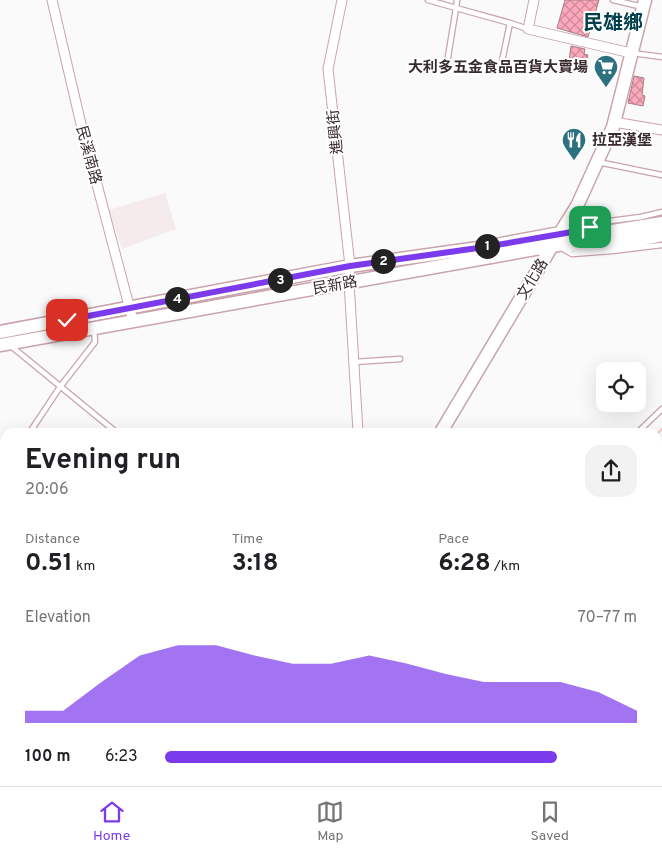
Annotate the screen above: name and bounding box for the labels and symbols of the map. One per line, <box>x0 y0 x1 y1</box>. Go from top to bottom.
district label: 民雄鄉 <box>583 11 643 37</box>
supermarket icon: 大利多五金食品百貨大賣場 <box>593 54 619 88</box>
place label: 大利多五金食品百貨大賣場 <box>408 58 588 78</box>
street label: 進興街 <box>325 108 348 155</box>
street label: 民溪南路 <box>71 124 104 187</box>
restaurant icon: 拉亞漢堡 <box>561 127 587 161</box>
place label: 拉亞漢堡 <box>592 131 652 151</box>
pin <box>569 206 611 248</box>
pin: 1 <box>474 234 500 258</box>
pin: 2 <box>370 248 396 274</box>
street label: 文化路 <box>513 255 553 304</box>
pin: 3 <box>268 268 292 292</box>
street label: 民新路 <box>311 273 359 300</box>
pin: 4 <box>164 286 190 312</box>
pin <box>46 299 88 341</box>

